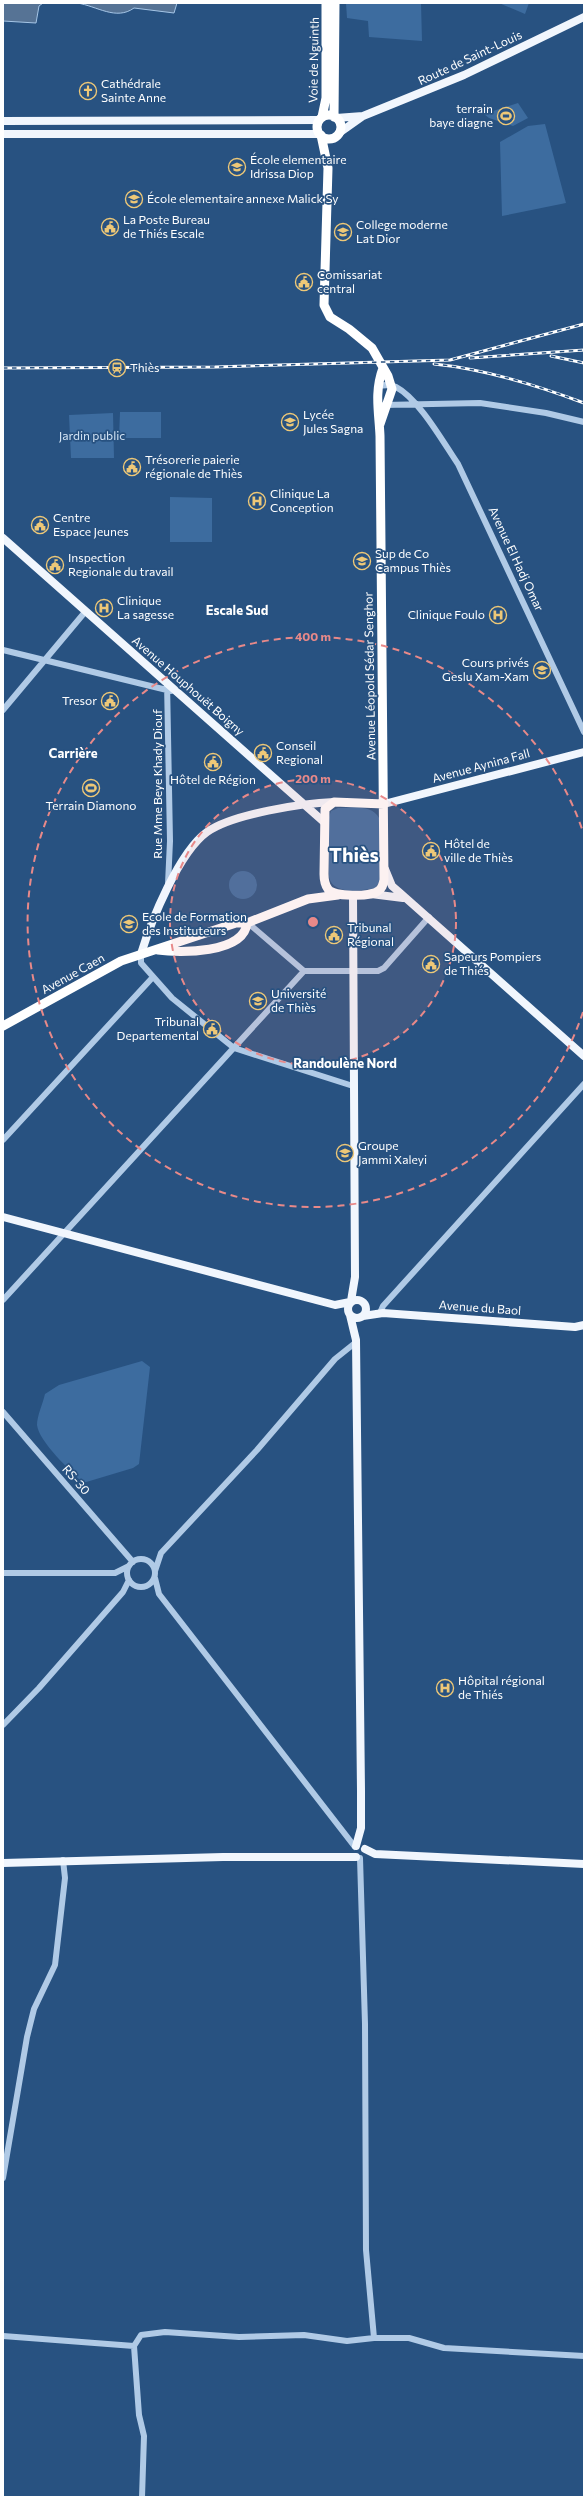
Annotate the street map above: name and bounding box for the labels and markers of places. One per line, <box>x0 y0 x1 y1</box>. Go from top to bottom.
place label: Cathédrale Sainte Anne <box>101 76 166 104</box>
church icon: Cathédrale Sainte Anne <box>78 81 98 101</box>
place label: terrain baye diagne <box>429 101 493 129</box>
sports icon: terrain baye diagne <box>496 106 516 126</box>
place label: École elementaire Idrissa Diop <box>250 152 346 180</box>
school or university icon: École elementaire Idrissa Diop <box>227 157 247 177</box>
school or university icon: École elementaire annexe Malick Sy <box>124 189 144 209</box>
place label: École elementaire annexe Malick Sy <box>147 191 338 205</box>
place label: La Poste Bureau de Thiés Escale <box>123 212 210 240</box>
public building icon: La Poste Bureau de Thiés Escale <box>100 217 120 237</box>
place label: College moderne Lat Dior <box>356 217 448 245</box>
school or university icon: College moderne Lat Dior <box>333 222 353 242</box>
place label: Comissariat central <box>317 267 382 295</box>
public building icon: Comissariat central <box>294 272 314 292</box>
station icon: Thiès <box>107 358 127 378</box>
place label: Thiès <box>130 360 159 374</box>
place label: Lycée Jules Sagna <box>303 407 363 436</box>
school or university icon: Lycée Jules Sagna <box>280 412 300 432</box>
place label: Trésorerie paierie régionale de Thiès <box>145 452 243 480</box>
public building icon: Trésorerie paierie régionale de Thiès <box>122 457 142 477</box>
place label: Clinique La Conception <box>270 486 334 514</box>
hospital icon: Clinique La Conception <box>247 491 267 511</box>
place label: Centre Espace Jeunes <box>53 510 129 539</box>
public building icon: Centre Espace Jeunes <box>30 515 50 535</box>
place label: Sup de Co Campus Thiès <box>375 546 451 574</box>
place label: Inspection Regionale du travail <box>68 550 174 578</box>
school or university icon: Sup de Co Campus Thiès <box>352 551 372 571</box>
public building icon: Inspection Regionale du travail <box>45 555 65 575</box>
place label: Clinique La sagesse <box>117 593 174 621</box>
hospital icon: Clinique La sagesse <box>94 598 114 618</box>
hospital icon: Clinique Foulo <box>488 605 508 625</box>
place label: Clinique Foulo <box>408 607 485 621</box>
place label: Cours privés Geslu Xam-Xam <box>442 655 529 683</box>
school or university icon: Cours privés Geslu Xam-Xam <box>532 660 552 680</box>
public building icon: Tresor <box>100 691 120 711</box>
place label: Tresor <box>62 693 97 707</box>
place label: Conseil Regional <box>276 738 323 766</box>
public building icon: Conseil Regional <box>253 743 273 763</box>
public building icon: Hôtel de Région <box>203 752 223 772</box>
place label: Hôtel de Région <box>170 772 256 786</box>
sports icon: Terrain Diamono <box>81 778 101 798</box>
place label: Terrain Diamono <box>46 798 136 812</box>
place label: Hôtel de ville de Thiès <box>444 836 513 864</box>
public building icon: Hôtel de ville de Thiès <box>421 841 441 861</box>
place label: Ecole de Formation des Instituteurs <box>142 909 247 937</box>
school or university icon: Ecole de Formation des Instituteurs <box>119 914 139 934</box>
centre of rings <box>306 915 320 929</box>
place label: Tribunal Régional <box>347 920 394 948</box>
public building icon: Tribunal Régional <box>324 925 344 945</box>
place label: Sapeurs Pompiers de Thiés <box>444 949 541 977</box>
public building icon: Sapeurs Pompiers de Thiés <box>421 954 441 974</box>
place label: Université de Thiès <box>271 986 326 1014</box>
school or university icon: Université de Thiès <box>248 991 268 1011</box>
place label: Tribunal Departemental <box>117 1014 199 1042</box>
public building icon: Tribunal Departemental <box>202 1019 222 1039</box>
place label: Groupe Jammi Xaleyi <box>358 1138 427 1167</box>
school or university icon: Groupe Jammi Xaleyi <box>335 1143 355 1163</box>
place label: Hôpital régional de Thiés <box>458 1673 545 1701</box>
hospital icon: Hôpital régional de Thiés <box>435 1678 455 1698</box>

